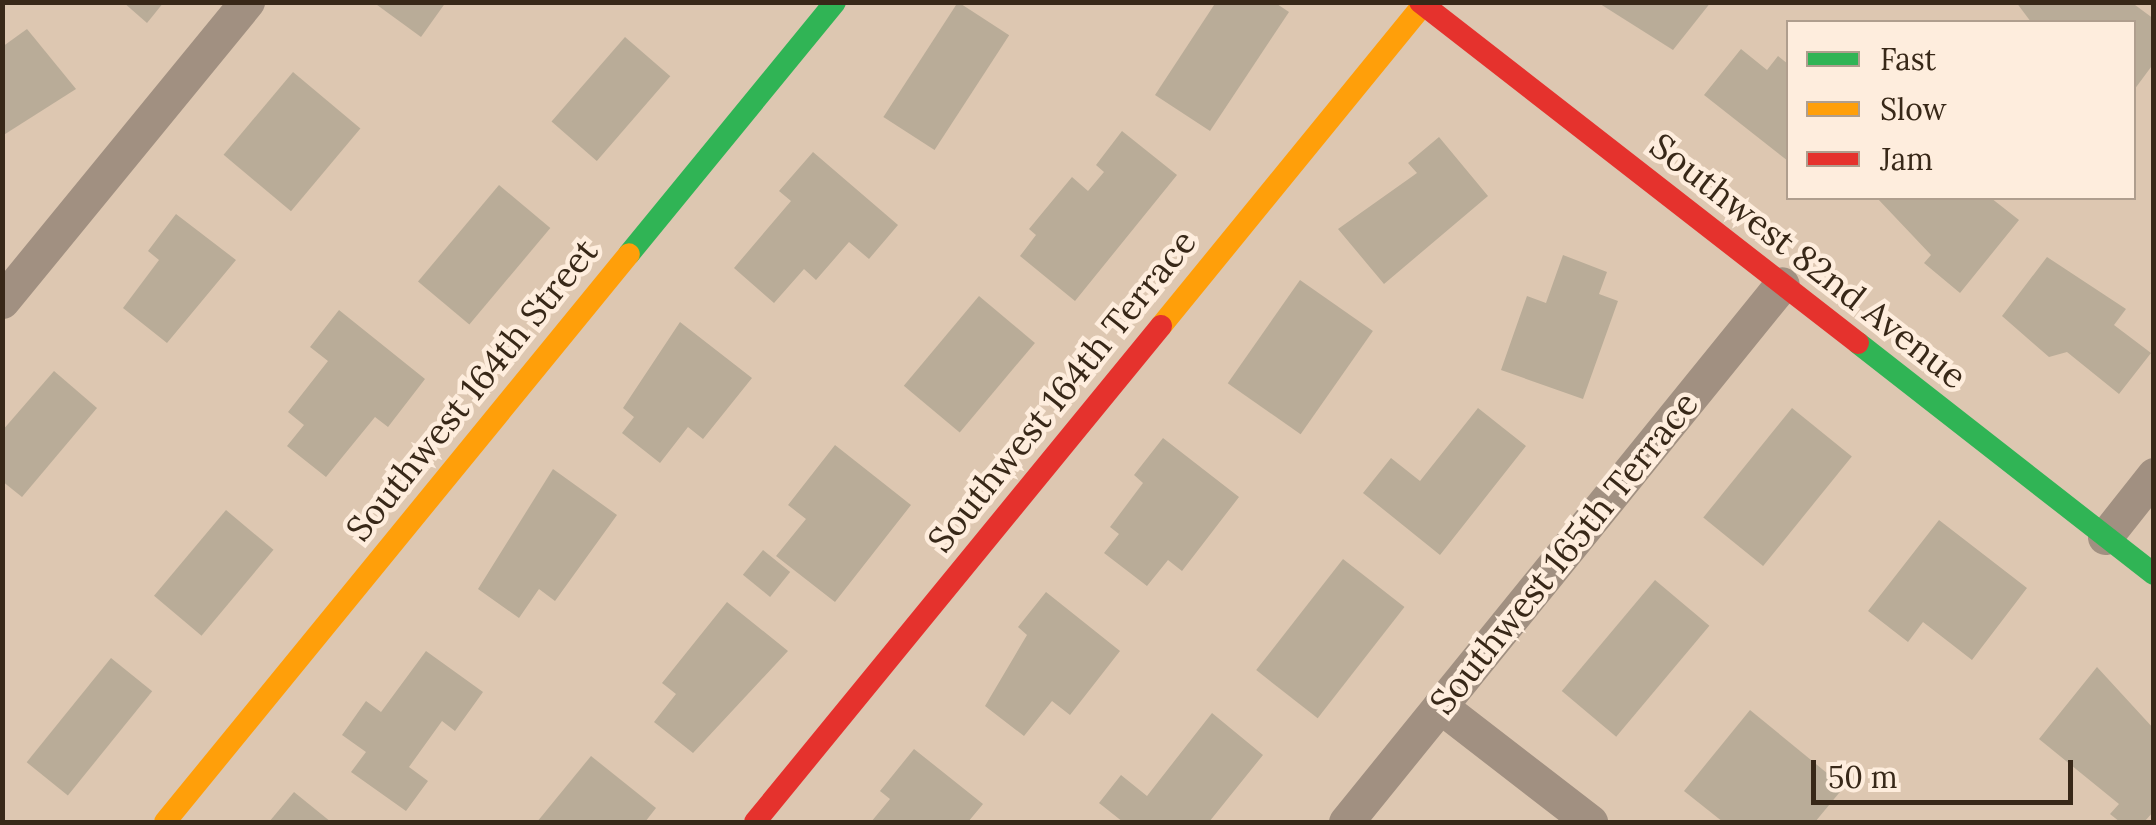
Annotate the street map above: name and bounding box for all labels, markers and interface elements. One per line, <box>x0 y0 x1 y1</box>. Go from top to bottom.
legend <box>1786 20 2136 200</box>
text: Fast <box>1880 40 1936 78</box>
text: Slow <box>1880 90 1946 128</box>
street label: Southwest 82nd Avenue <box>1642 124 1974 398</box>
text: Jam <box>1880 140 1933 178</box>
street label: Southwest 164th Terrace <box>919 222 1205 560</box>
street label: Southwest 164th Street <box>337 231 607 549</box>
street label: Southwest 165th Terrace <box>1421 384 1707 722</box>
scale bar <box>1816 740 2078 802</box>
text: 50 m <box>1828 758 1898 796</box>

